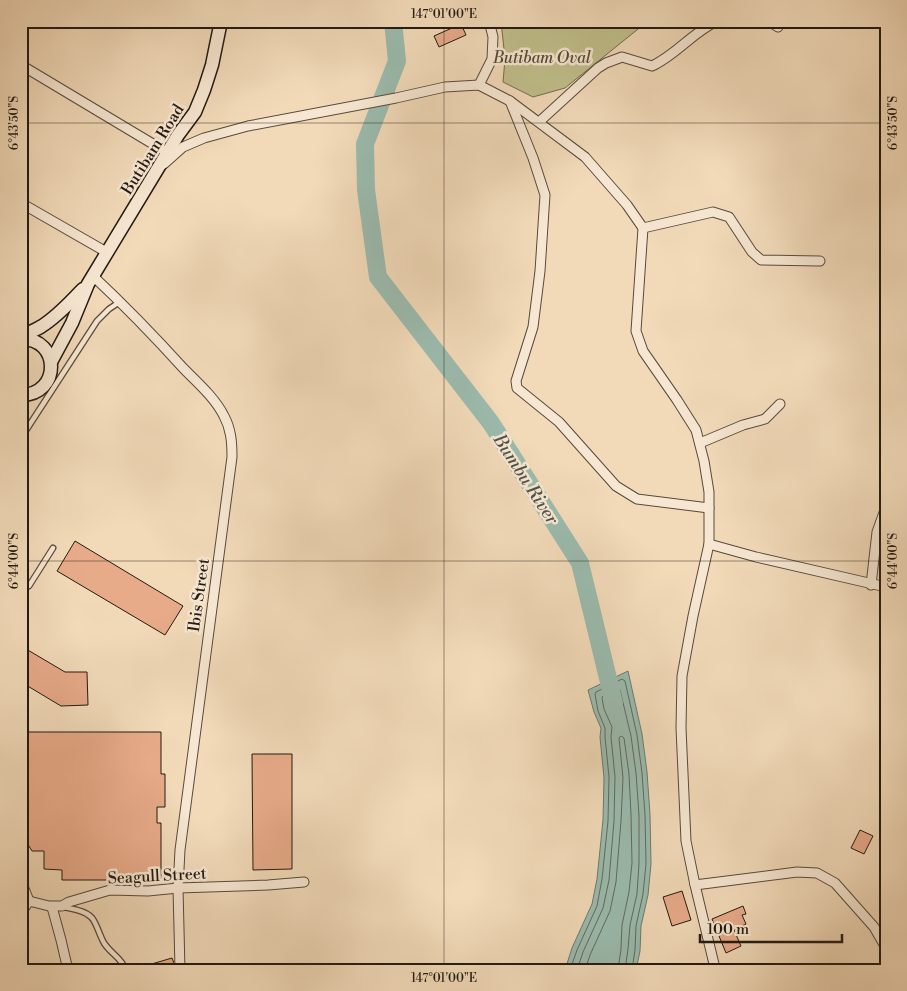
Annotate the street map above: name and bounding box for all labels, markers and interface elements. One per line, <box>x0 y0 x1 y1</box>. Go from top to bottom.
text: 147°01'00"E <box>411 7 477 22</box>
park label: Butibam Oval <box>492 48 592 68</box>
text: 6°43'50"S <box>7 96 22 150</box>
text: 6°43'50"S <box>886 96 901 150</box>
street label: Butibam Road <box>117 101 189 199</box>
water label: Bumbu River <box>487 429 564 529</box>
text: 6°44'00"S <box>7 533 22 589</box>
text: 6°44'00"S <box>886 533 901 589</box>
street label: Ibis Street <box>184 557 214 633</box>
street label: Seagull Street <box>107 863 207 889</box>
scale bar <box>700 911 842 943</box>
text: 100 m <box>707 920 749 939</box>
text: 147°01'00"E <box>411 971 477 986</box>

